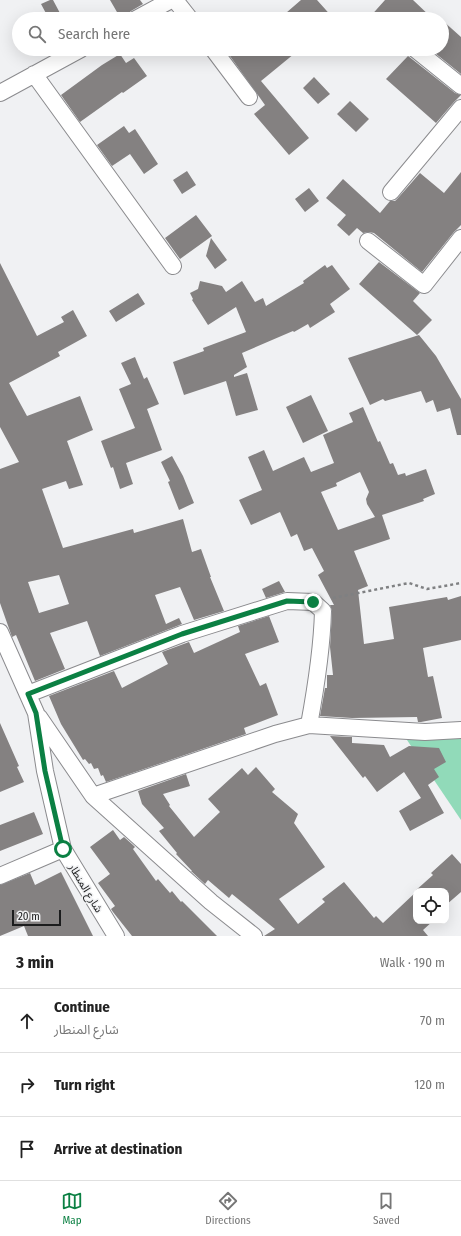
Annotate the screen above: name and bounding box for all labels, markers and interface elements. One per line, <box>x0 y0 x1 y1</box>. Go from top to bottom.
search box <box>12 12 449 56</box>
icon: search <box>26 23 48 45</box>
text: Search here <box>58 25 130 43</box>
route end <box>304 593 322 611</box>
route start <box>54 840 72 858</box>
street label: شارع المنطار <box>65 861 105 916</box>
map controls <box>413 888 449 924</box>
button: locate <box>413 888 449 924</box>
scale bar <box>12 908 61 927</box>
text: 20 m <box>18 910 40 923</box>
text: 3 min <box>16 952 54 973</box>
text: Walk · 190 m <box>380 955 445 970</box>
text: Continue <box>54 998 110 1016</box>
icon: ahead <box>16 1010 38 1032</box>
text: 70 m <box>420 1013 445 1028</box>
text: شارع المنطار <box>54 1022 119 1037</box>
icon: right <box>16 1074 38 1096</box>
text: Turn right <box>54 1076 115 1094</box>
text: 120 m <box>414 1077 445 1092</box>
icon: arrive <box>16 1138 38 1160</box>
text: Arrive at destination <box>54 1140 182 1158</box>
tab: Map <box>61 1190 83 1227</box>
tab: Directions <box>205 1190 251 1227</box>
tab: Saved <box>373 1190 400 1227</box>

